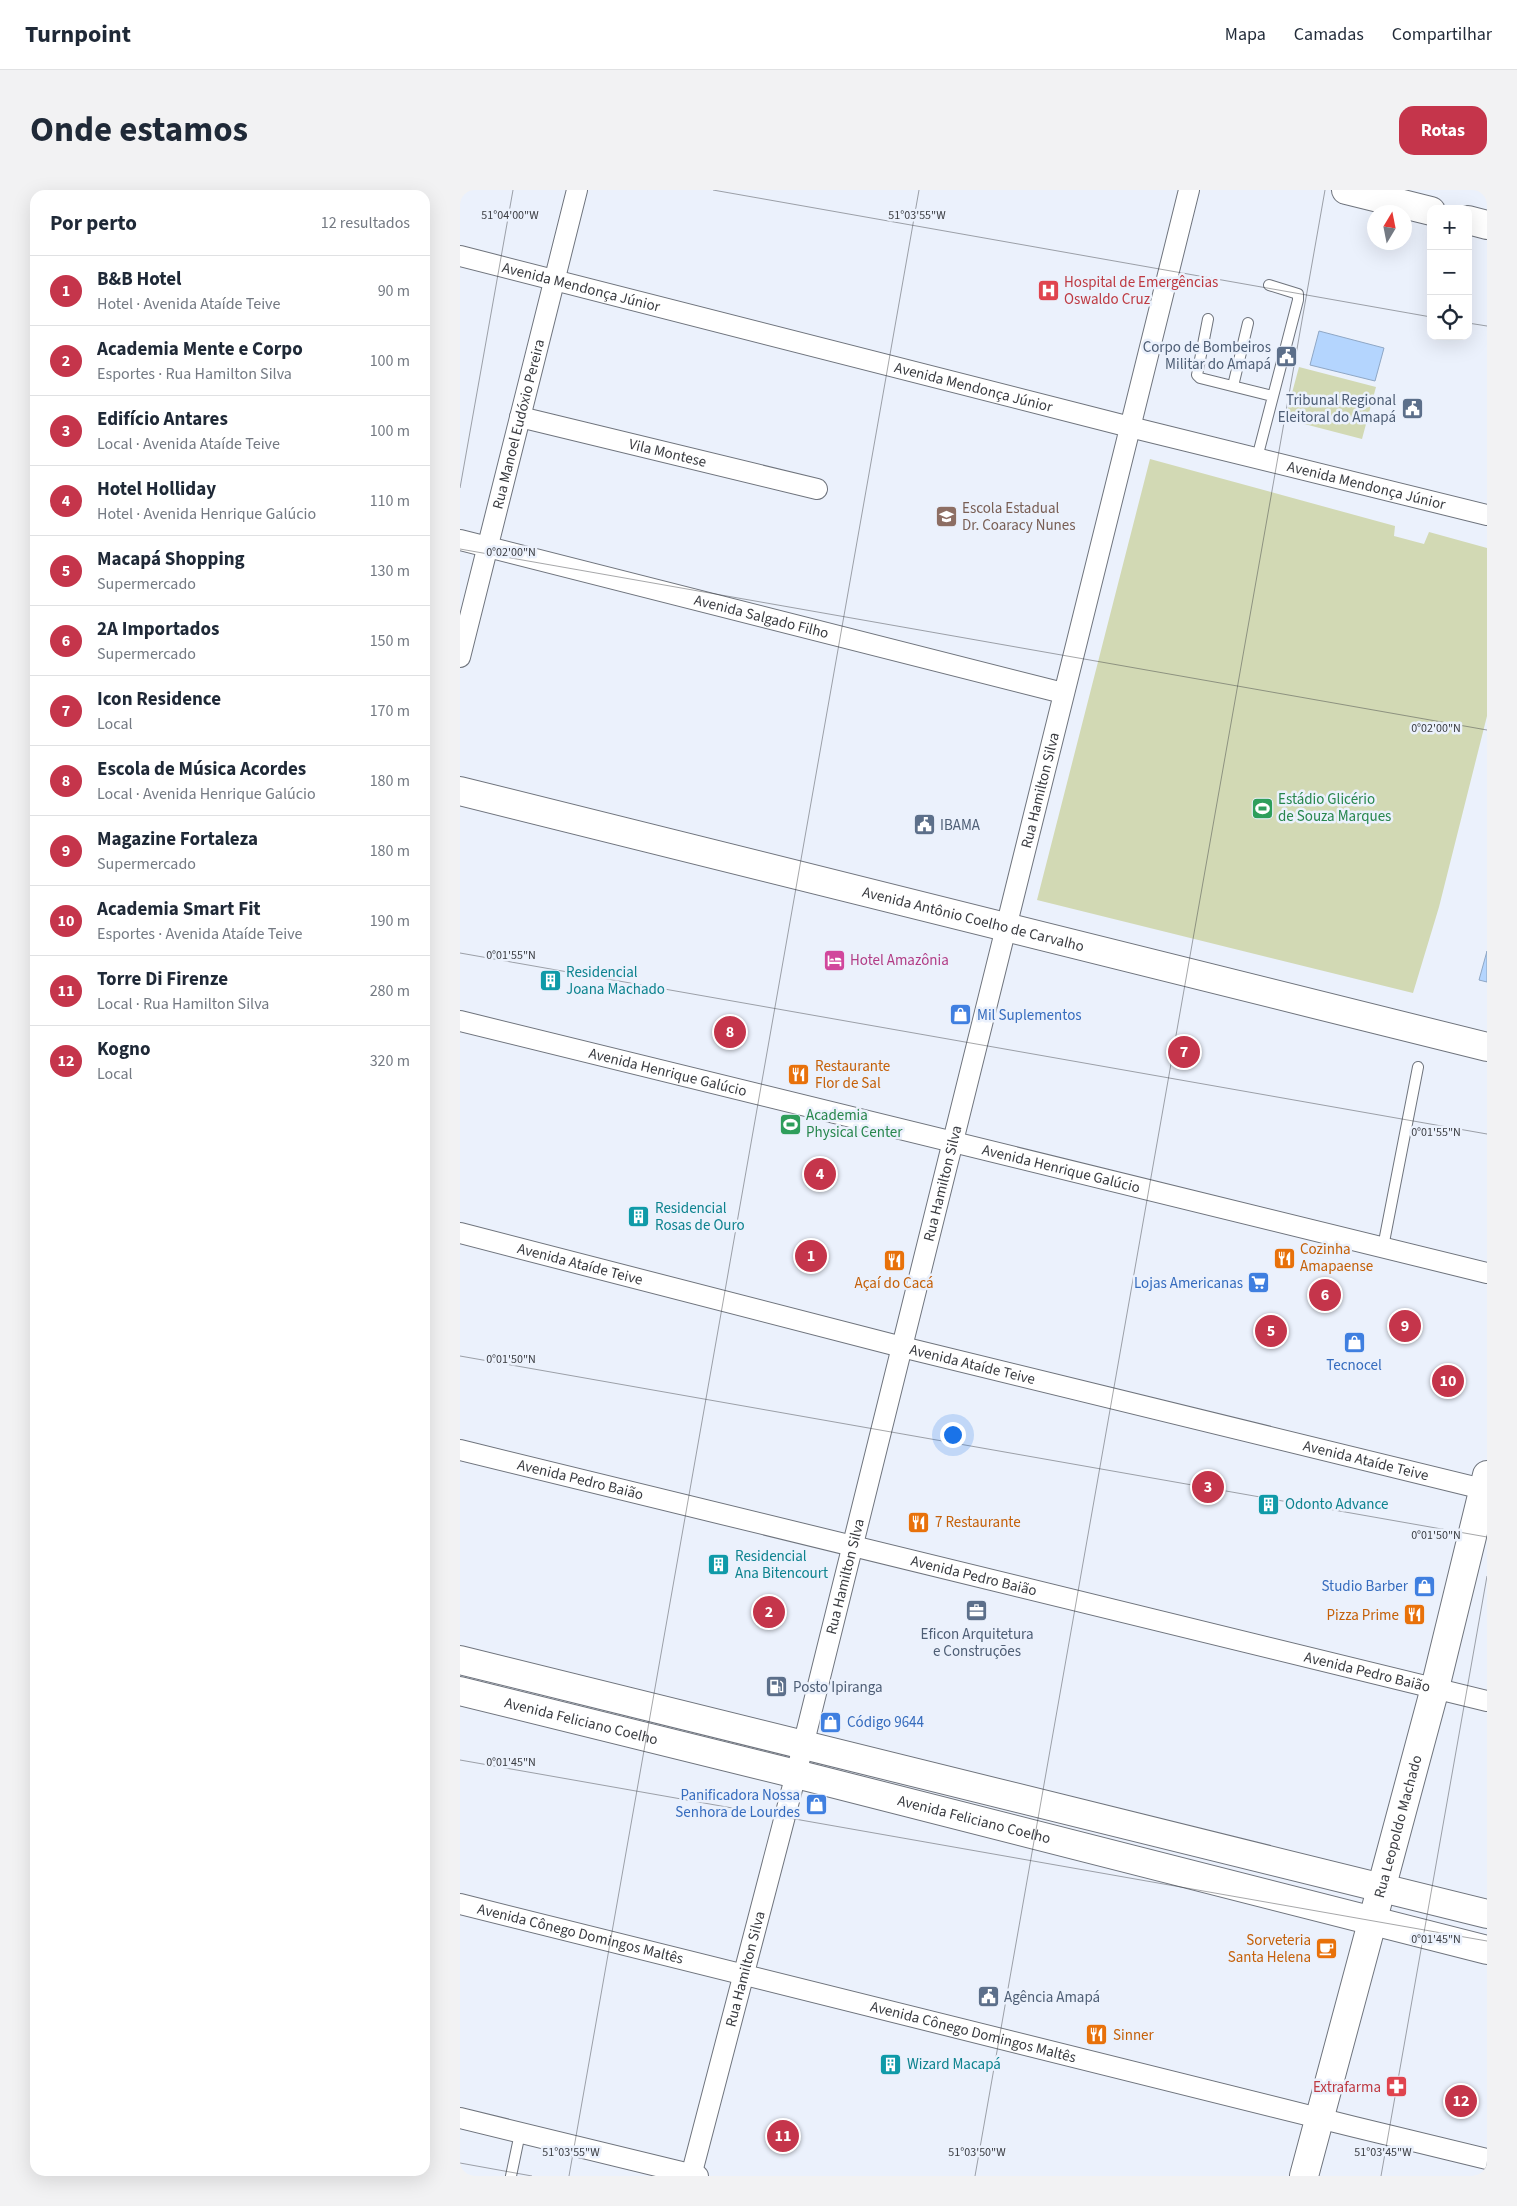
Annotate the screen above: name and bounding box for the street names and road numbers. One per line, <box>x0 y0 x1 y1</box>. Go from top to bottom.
street label: Avenida Mendonça Júnior <box>500 257 663 317</box>
street label: Rua Manoel Eudóxio Pereira <box>487 337 550 511</box>
street label: Avenida Mendonça Júnior <box>892 357 1056 418</box>
street label: Vila Montese <box>627 433 709 472</box>
street label: Avenida Mendonça Júnior <box>1285 456 1449 515</box>
street label: Avenida Salgado Filho <box>692 589 831 644</box>
street label: Rua Hamilton Silva <box>1016 730 1065 850</box>
street label: Avenida Antônio Coelho de Carvalho <box>860 881 1086 957</box>
street label: Avenida Henrique Galúcio <box>587 1042 749 1102</box>
street label: Rua Hamilton Silva <box>918 1123 967 1244</box>
street label: Avenida Henrique Galúcio <box>980 1139 1142 1198</box>
street label: Avenida Ataíde Teive <box>515 1238 645 1290</box>
street label: Avenida Ataíde Teive <box>907 1339 1037 1390</box>
street label: Avenida Ataíde Teive <box>1301 1435 1431 1486</box>
street label: Avenida Pedro Baião <box>515 1454 646 1505</box>
street label: Rua Hamilton Silva <box>821 1516 869 1637</box>
street label: Avenida Pedro Baião <box>909 1550 1039 1601</box>
street label: Avenida Pedro Baião <box>1302 1646 1433 1697</box>
street label: Avenida Feliciano Coelho <box>502 1692 660 1750</box>
street label: Rua Leopoldo Machado <box>1369 1753 1427 1900</box>
street label: Avenida Feliciano Coelho <box>895 1790 1053 1849</box>
street label: Avenida Cônego Domingos Maltês <box>475 1898 686 1969</box>
street label: Rua Hamilton Silva <box>720 1909 770 2029</box>
street label: Avenida Cônego Domingos Maltês <box>868 1996 1078 2068</box>

